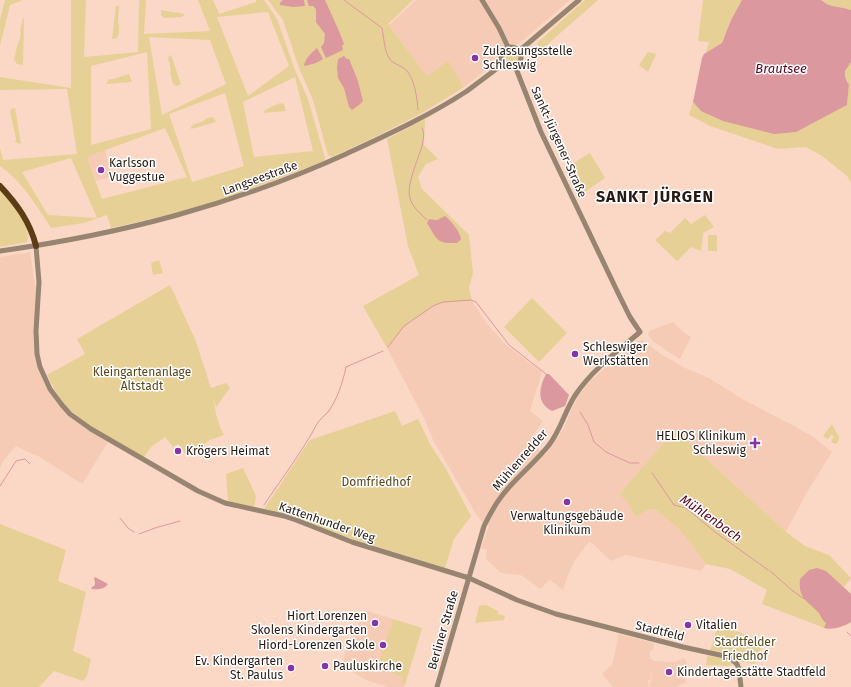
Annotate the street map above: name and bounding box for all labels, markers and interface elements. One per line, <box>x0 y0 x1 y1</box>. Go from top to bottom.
place label: Zulassungsstelle Schleswig <box>483 44 572 72</box>
marker: Zulassungsstelle Schleswig <box>470 53 480 63</box>
water label: Brautsee <box>755 61 807 76</box>
street label: Sankt-Jürgener-Straße <box>528 84 590 200</box>
place label: Karlsson Vuggestue <box>109 156 165 184</box>
street label: Langseestraße <box>221 158 299 198</box>
marker: Karlsson Vuggestue <box>96 165 106 175</box>
district label: SANKT JÜRGEN <box>596 186 714 206</box>
place label: Schleswiger Werkstätten <box>583 340 649 368</box>
marker: Schleswiger Werkstätten <box>570 349 580 359</box>
park label: Kleingartenanlage Altstadt <box>93 365 191 393</box>
street label: Mühlenredder <box>490 426 551 494</box>
place label: HELIOS Klinikum Schleswig <box>656 429 747 457</box>
marker: HELIOS Klinikum Schleswig <box>749 437 761 449</box>
place label: Krögers Heimat <box>186 444 270 458</box>
marker: Krögers Heimat <box>173 446 183 456</box>
park label: Domfriedhof <box>342 475 411 489</box>
water label: Mühlenbach <box>677 491 745 545</box>
marker: Verwaltungsgebäude Klinikum <box>562 497 572 507</box>
street label: Kattenhunder Weg <box>277 499 378 545</box>
place label: Verwaltungsgebäude Klinikum <box>511 509 623 537</box>
street label: Berliner Straße <box>425 589 461 671</box>
place label: Hiort Lorenzen Skolens Kindergarten <box>251 609 367 637</box>
marker: Hiort Lorenzen Skolens Kindergarten <box>370 618 380 628</box>
street label: Stadtfeld <box>634 618 686 644</box>
place label: Vitalien <box>696 618 737 632</box>
marker: Vitalien <box>683 620 693 630</box>
park label: Stadtfelder Friedhof <box>714 635 776 663</box>
place label: Hiord-Lorenzen Skole <box>258 638 375 652</box>
marker: Hiord-Lorenzen Skole <box>378 640 388 650</box>
place label: Ev. Kindergarten St. Paulus <box>195 654 283 682</box>
place label: Pauluskirche <box>333 659 402 673</box>
marker: Pauluskirche <box>320 661 330 671</box>
marker: Ev. Kindergarten St. Paulus <box>286 663 296 673</box>
place label: Kindertagesstätte Stadtfeld <box>677 665 826 679</box>
marker: Kindertagesstätte Stadtfeld <box>664 667 674 677</box>

